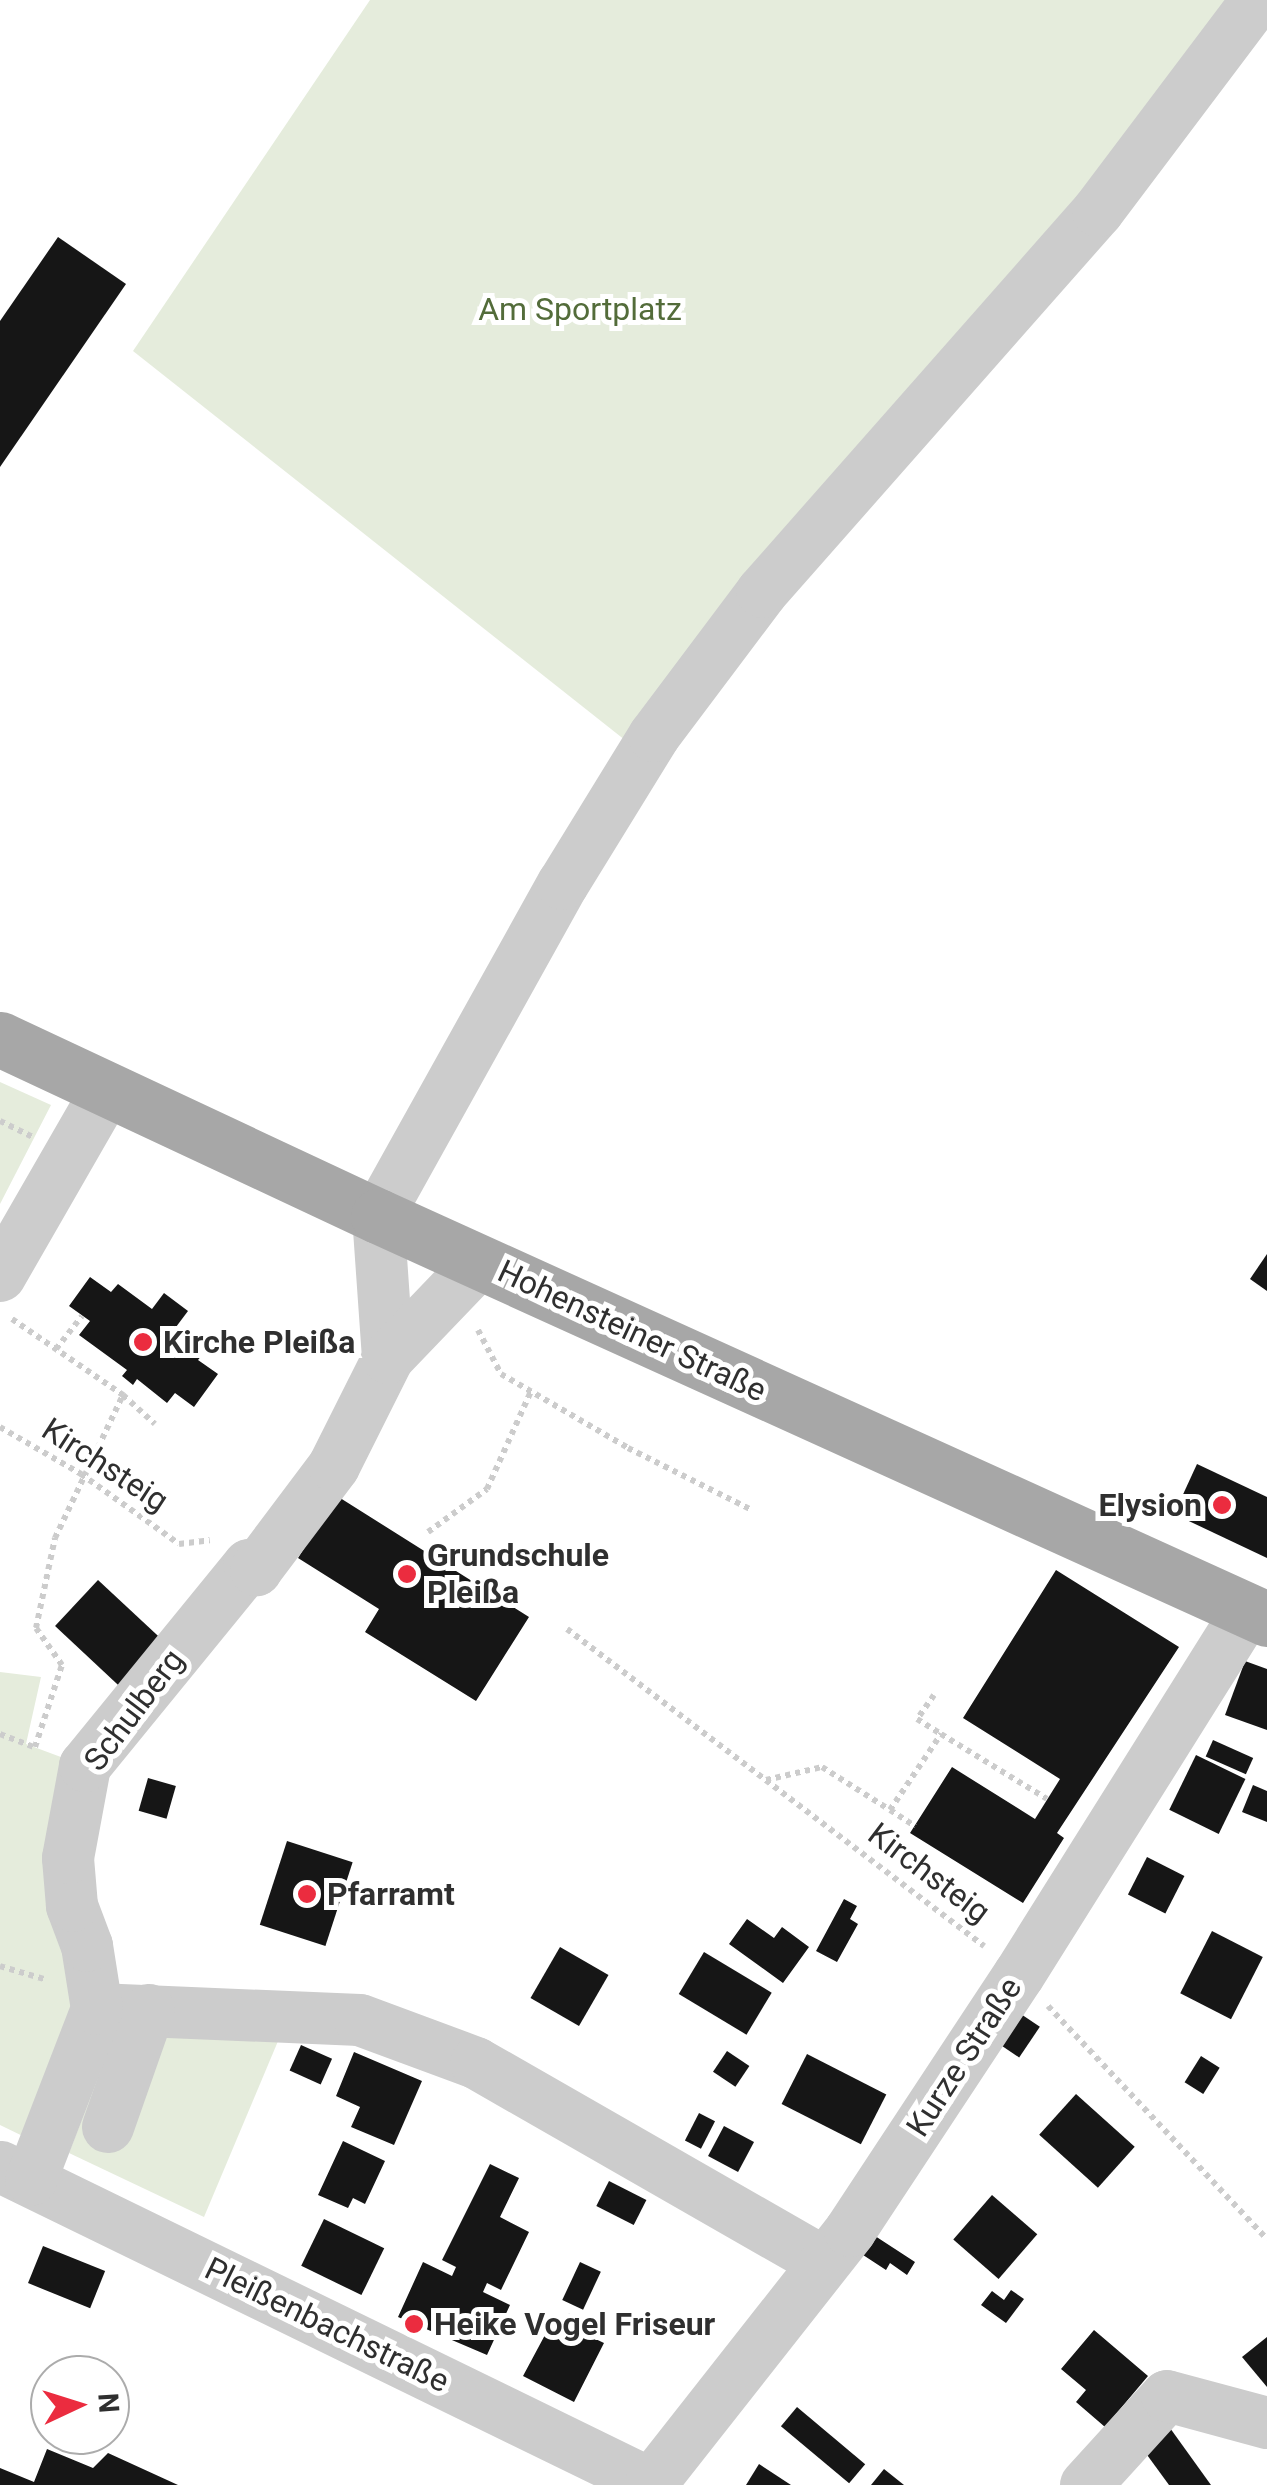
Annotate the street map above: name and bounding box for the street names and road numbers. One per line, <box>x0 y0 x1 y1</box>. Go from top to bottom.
street label: Hohensteiner Straße <box>492 1252 772 1410</box>
street label: Kirchsteig <box>35 1410 175 1520</box>
street label: Schulberg <box>76 1642 192 1778</box>
street label: Kirchsteig <box>861 1815 997 1931</box>
street label: Kurze Straße <box>898 1970 1030 2144</box>
street label: Pleißenbachstraße <box>199 2249 455 2401</box>

